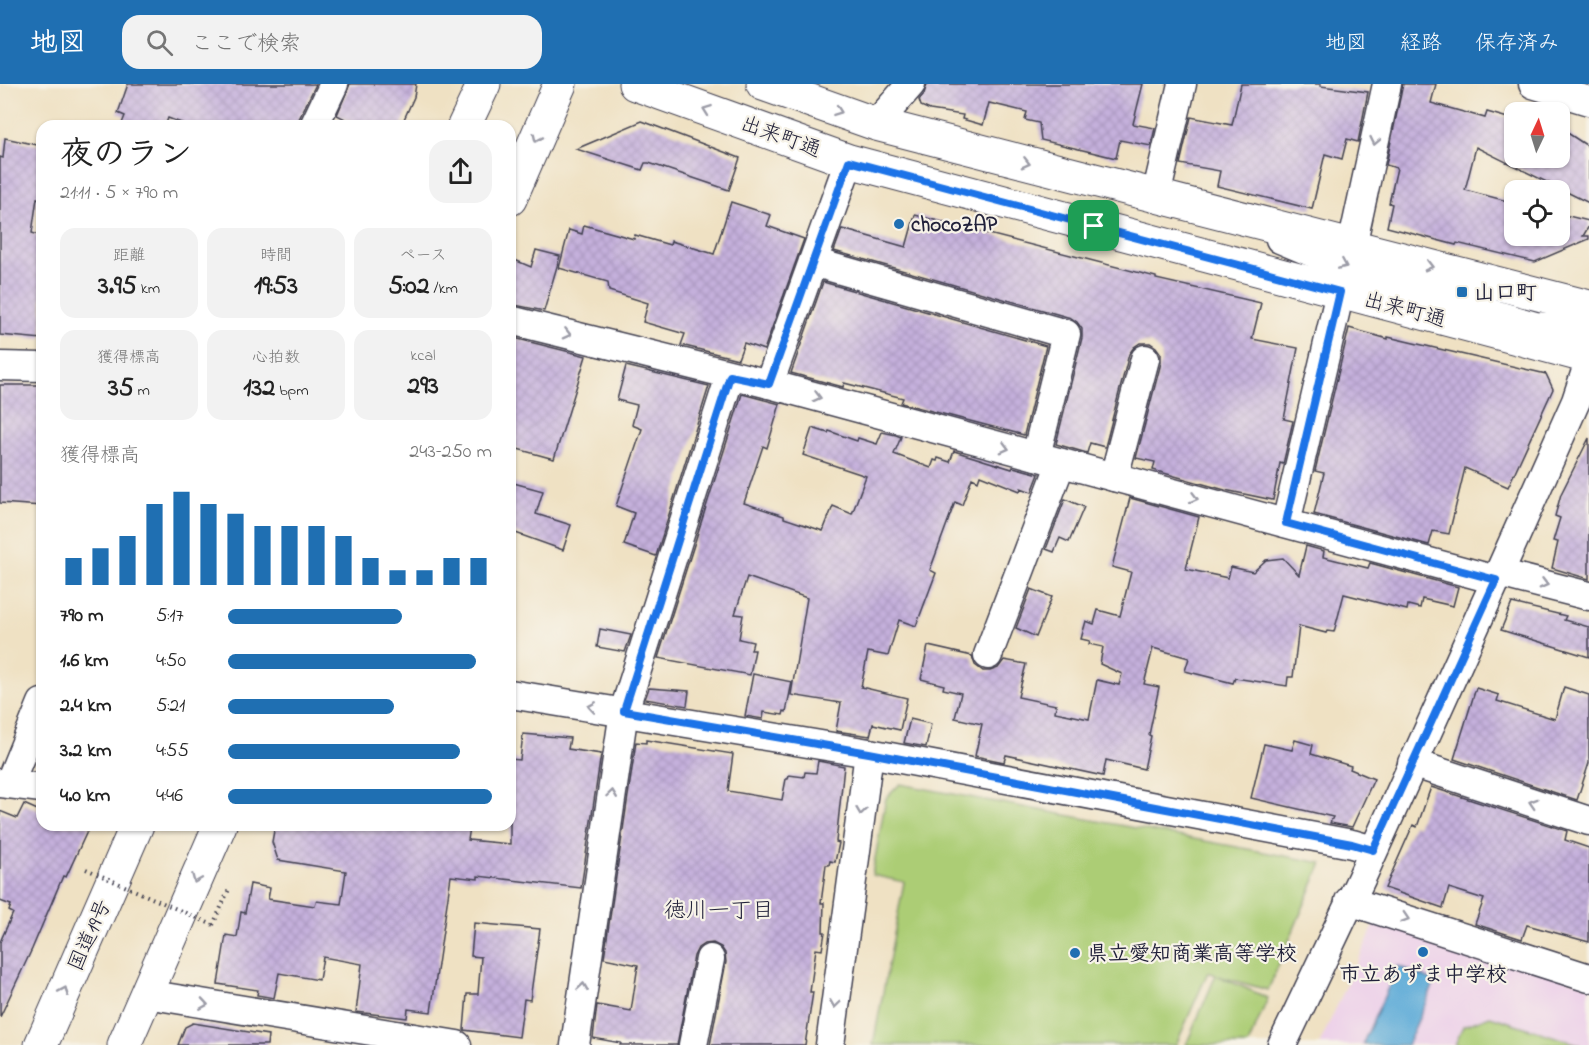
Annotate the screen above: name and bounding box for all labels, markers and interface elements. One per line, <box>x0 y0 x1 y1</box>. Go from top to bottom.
search box <box>122 15 542 69</box>
text: 地図 <box>30 24 86 65</box>
icon: search <box>143 26 176 59</box>
text: ここで検索 <box>191 29 301 61</box>
text: 地図 <box>1325 29 1367 59</box>
text: 経路 <box>1400 29 1442 59</box>
text: 保存済み <box>1475 29 1559 59</box>
north arrow <box>1504 102 1570 168</box>
map controls <box>1504 102 1570 246</box>
one-way arrow <box>832 103 843 116</box>
one-way arrow <box>702 104 713 117</box>
street label: 出来町通 <box>736 109 825 166</box>
one-way arrow <box>532 131 544 142</box>
text: 夜のラン <box>60 132 192 180</box>
one-way arrow <box>1369 136 1382 146</box>
button: share <box>429 140 492 203</box>
one-way arrow <box>1020 155 1030 168</box>
text: 21:11 · 5 × 790 m <box>60 179 178 208</box>
button: locate <box>1504 180 1570 246</box>
pin <box>1068 200 1119 251</box>
icon: arrive <box>1077 209 1110 242</box>
place label: chocoZAP <box>911 211 997 241</box>
marker: chocoZAP <box>892 217 906 231</box>
text: 距離 <box>113 244 145 268</box>
text: 時間 <box>260 244 292 268</box>
text: ペース <box>399 244 447 268</box>
one-way arrow <box>1336 258 1347 270</box>
one-way arrow <box>1424 258 1434 271</box>
text: 3.95 <box>98 268 137 306</box>
text: 19:53 <box>254 268 298 306</box>
text: 5:02 <box>388 268 429 306</box>
text: km <box>137 277 160 301</box>
text: /km <box>429 277 458 301</box>
place label: 山口町 <box>1474 279 1537 309</box>
marker: 山口町 <box>1455 285 1469 299</box>
street label: 出来町通 <box>1360 286 1449 336</box>
one-way arrow <box>562 327 572 340</box>
text: kcal <box>410 344 436 368</box>
text: 獲得標高 <box>97 346 161 370</box>
text: 心拍数 <box>252 346 300 370</box>
text: 293 <box>407 368 439 406</box>
text: 35 <box>108 370 134 408</box>
text: 132 <box>243 370 275 408</box>
text: m <box>134 379 150 403</box>
text: bpm <box>275 379 309 403</box>
one-way arrow <box>811 390 822 402</box>
text: 243–250 m <box>409 438 492 467</box>
one-way arrow <box>999 441 1010 453</box>
text: 獲得標高 <box>60 442 140 471</box>
one-way arrow <box>1188 491 1198 504</box>
one-way arrow <box>1539 577 1549 590</box>
text: 790 m <box>60 602 103 631</box>
text: 5:17 <box>156 602 184 631</box>
text: 1.6 km <box>60 647 109 676</box>
text: 4:50 <box>156 647 186 676</box>
text: 2.4 km <box>60 692 112 721</box>
text: 5:21 <box>156 692 185 721</box>
one-way arrow <box>588 701 597 713</box>
text: 3.2 km <box>60 737 112 766</box>
text: 4:55 <box>156 737 189 766</box>
text: 4.0 km <box>60 782 110 811</box>
text: 4:46 <box>156 782 183 811</box>
one-way arrow <box>605 790 617 799</box>
one-way arrow <box>1529 797 1539 810</box>
one-way arrow <box>856 807 868 816</box>
one-way arrow <box>191 872 203 883</box>
street label: 国道19号 <box>62 895 120 977</box>
district label: 徳川一丁目 <box>664 896 774 928</box>
one-way arrow <box>1399 911 1410 924</box>
place label: 県立愛知商業高等学校 <box>1087 940 1297 970</box>
marker: 市立あずま中学校 <box>1416 945 1430 959</box>
marker: 県立愛知商業高等学校 <box>1068 946 1082 960</box>
place label: 市立あずま中学校 <box>1339 961 1507 991</box>
one-way arrow <box>577 983 589 992</box>
one-way arrow <box>57 987 69 998</box>
one-way arrow <box>199 997 208 1009</box>
one-way arrow <box>830 1000 842 1009</box>

